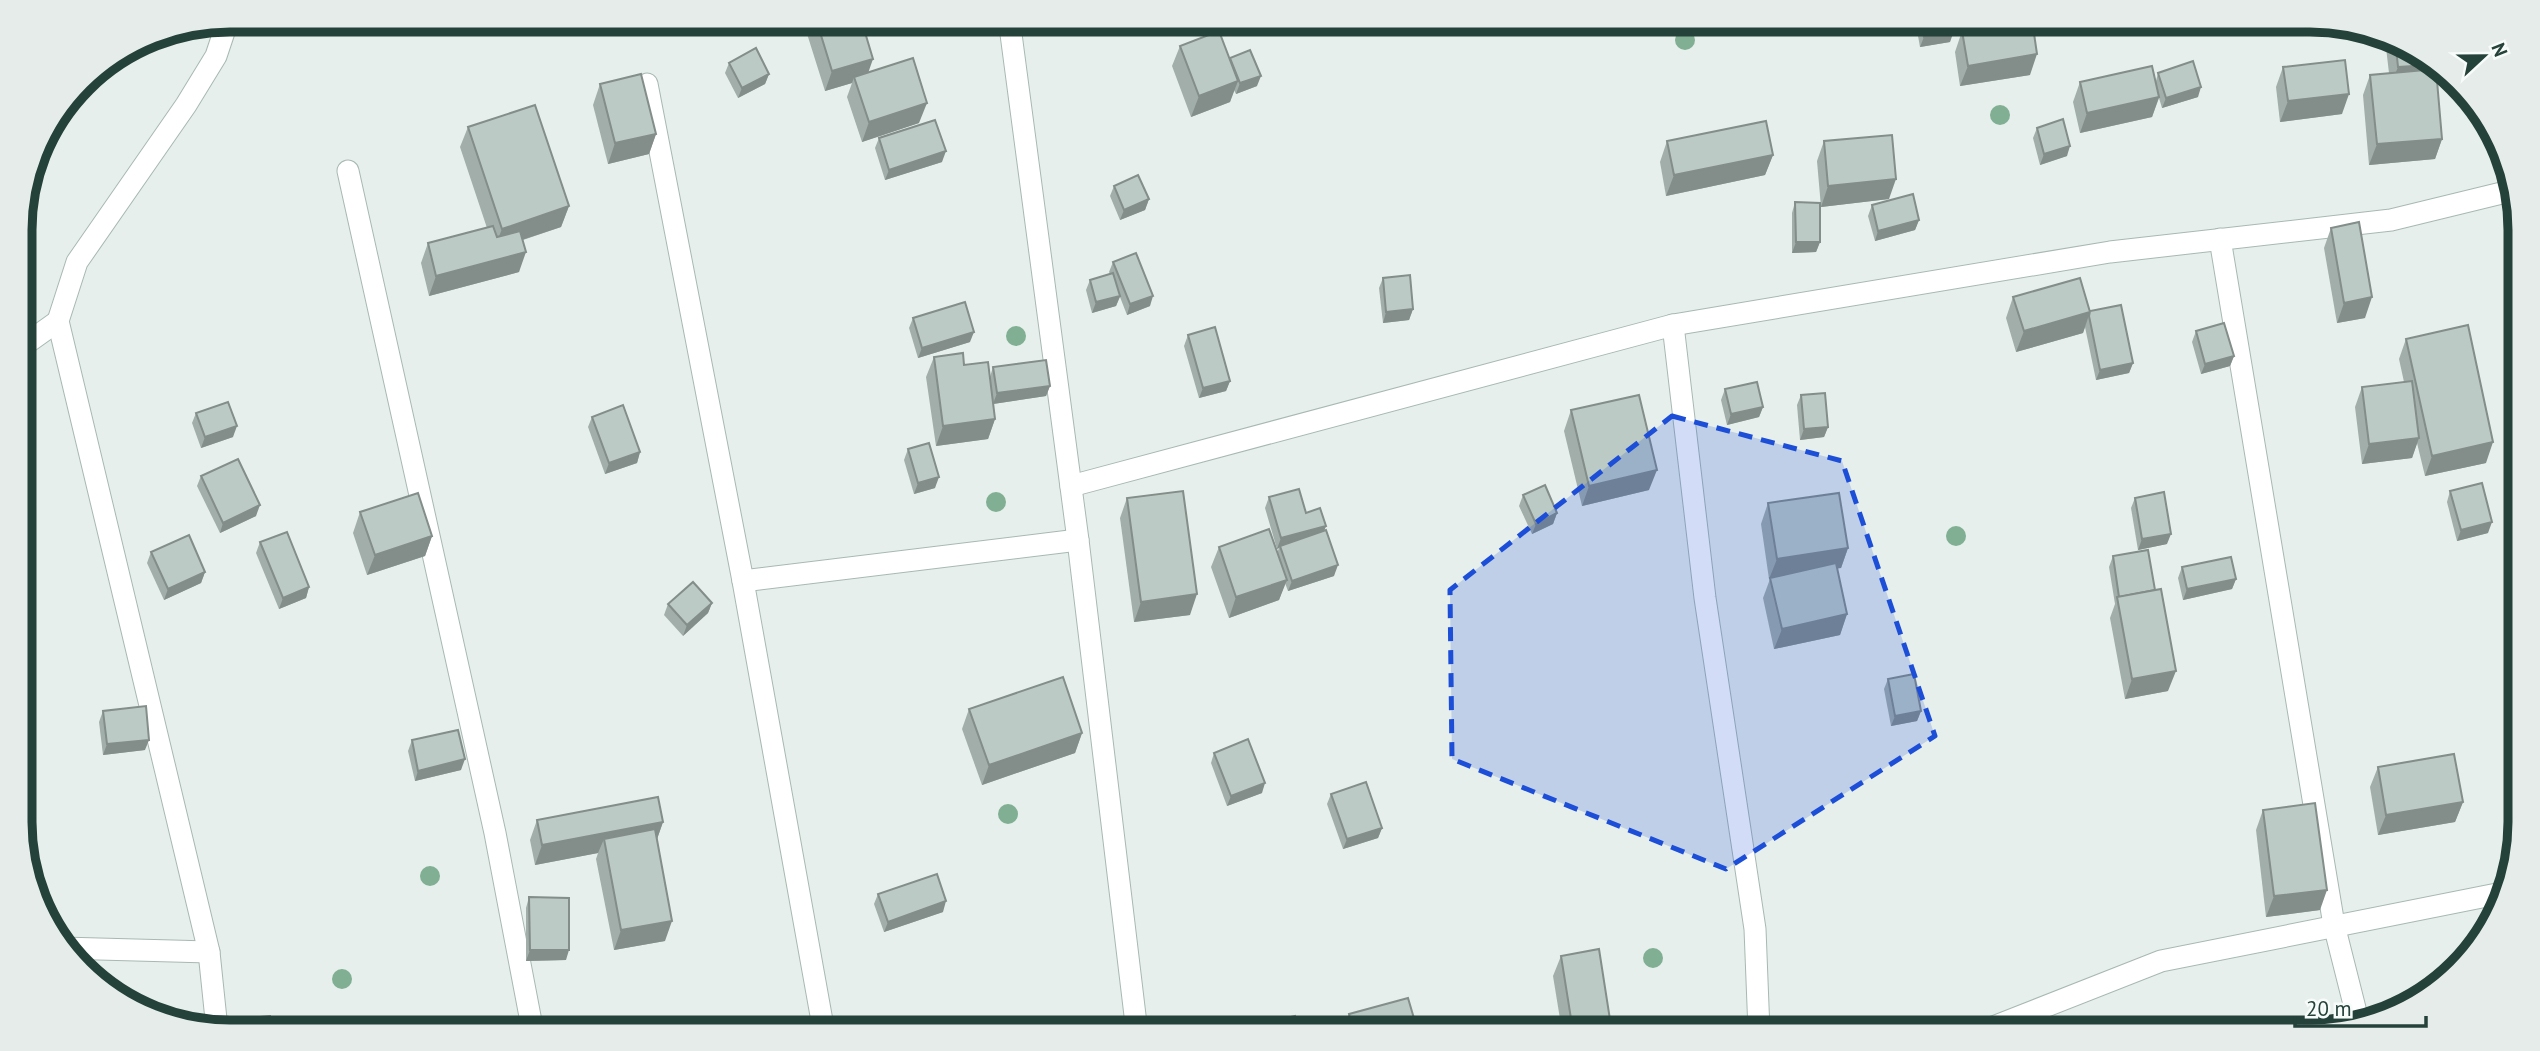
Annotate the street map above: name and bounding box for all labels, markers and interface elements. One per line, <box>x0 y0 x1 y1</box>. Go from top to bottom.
north arrow <box>2449 21 2519 91</box>
text: N <box>2486 39 2513 60</box>
scale bar <box>2295 984 2426 1028</box>
text: 20 m <box>2306 995 2352 1022</box>

